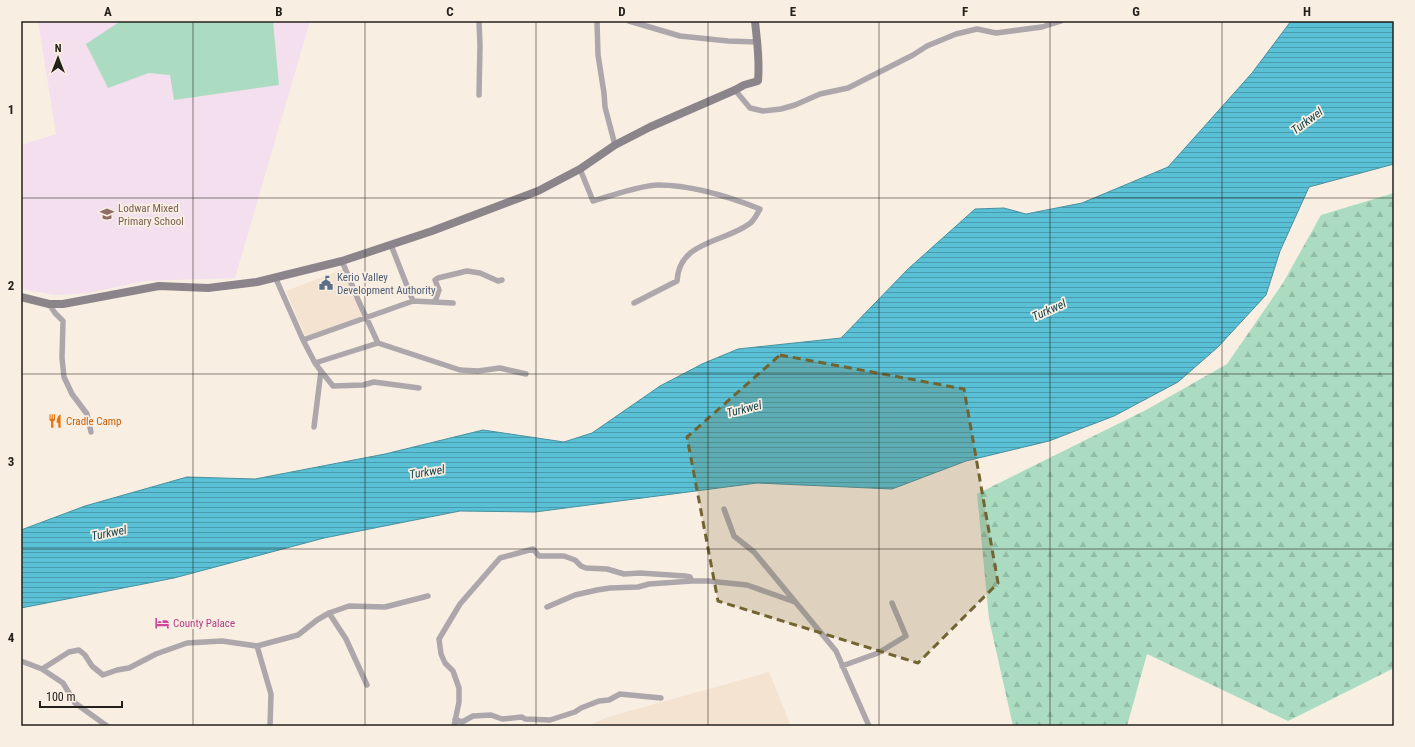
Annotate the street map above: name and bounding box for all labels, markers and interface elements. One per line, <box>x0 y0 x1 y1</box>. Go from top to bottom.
text: A <box>104 4 112 19</box>
text: B <box>275 4 283 19</box>
text: C <box>446 4 454 19</box>
text: D <box>618 4 626 19</box>
text: E <box>790 4 797 19</box>
text: F <box>962 4 968 19</box>
text: G <box>1132 4 1140 19</box>
text: H <box>1303 4 1311 19</box>
north arrow <box>38 38 78 78</box>
text: N <box>55 42 62 55</box>
text: 1 <box>8 102 14 117</box>
water label: Turkwel <box>1288 105 1326 137</box>
place label: Lodwar Mixed Primary School <box>118 202 184 228</box>
school or university icon: Lodwar Mixed Primary School <box>99 206 115 222</box>
place label: Kerio Valley Development Authority <box>337 271 436 297</box>
public building icon: Kerio Valley Development Authority <box>318 275 334 291</box>
text: 2 <box>8 278 15 293</box>
water label: Turkwel <box>1030 296 1068 324</box>
water label: Turkwel <box>725 398 763 420</box>
restaurant icon: Cradle Camp <box>47 413 63 429</box>
place label: Cradle Camp <box>66 415 122 428</box>
text: 3 <box>8 454 14 469</box>
water label: Turkwel <box>408 462 446 482</box>
water label: Turkwel <box>90 523 128 543</box>
hotel icon: County Palace <box>154 615 170 631</box>
place label: County Palace <box>173 617 235 630</box>
text: 4 <box>8 630 15 645</box>
scale bar <box>40 683 122 709</box>
text: 100 m <box>46 690 76 704</box>

